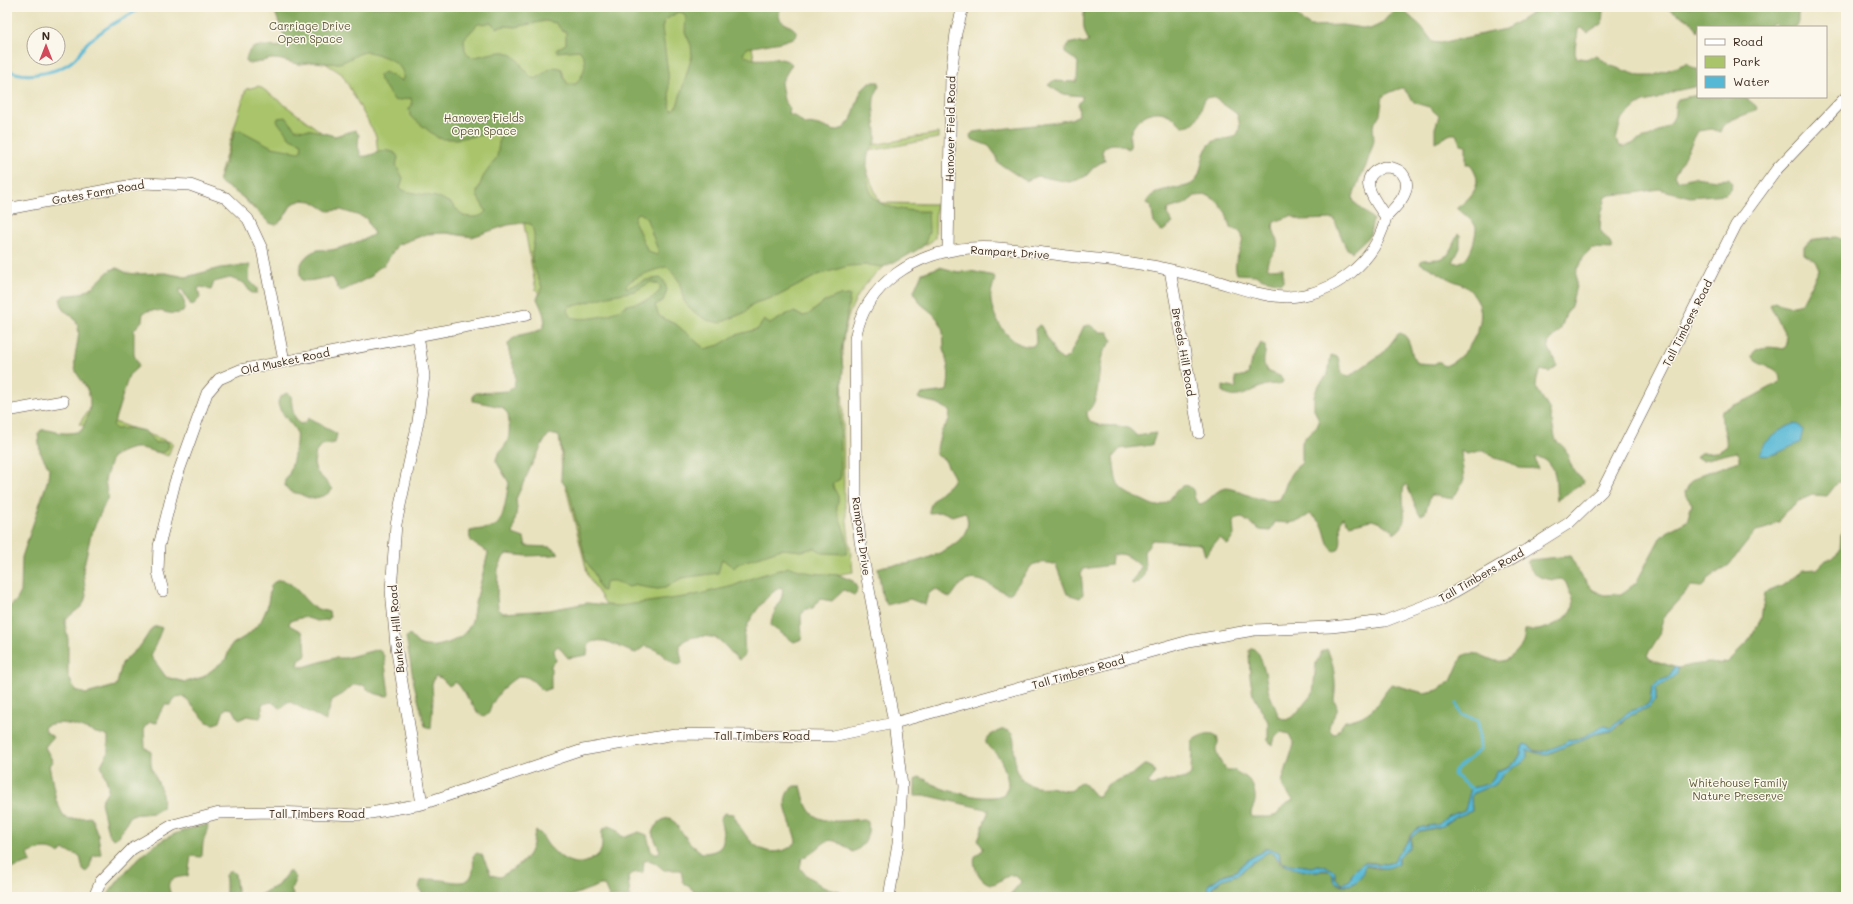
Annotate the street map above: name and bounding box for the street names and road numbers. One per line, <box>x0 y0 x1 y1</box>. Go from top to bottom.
street label: Hanover Field Road <box>942 76 958 182</box>
street label: Gates Farm Road <box>51 176 145 208</box>
street label: Rampart Drive <box>970 242 1050 262</box>
street label: Tall Timbers Road <box>1659 277 1715 369</box>
street label: Breeds Hill Road <box>1169 307 1199 397</box>
street label: Old Musket Road <box>239 344 331 378</box>
street label: Rampart Drive <box>849 496 875 576</box>
street label: Tall Timbers Road <box>1436 545 1526 605</box>
street label: Bunker Hill Road <box>385 584 407 674</box>
street label: Tall Timbers Road <box>1030 652 1126 692</box>
street label: Tall Timbers Road <box>714 728 810 743</box>
street label: Tall Timbers Road <box>269 806 365 821</box>

